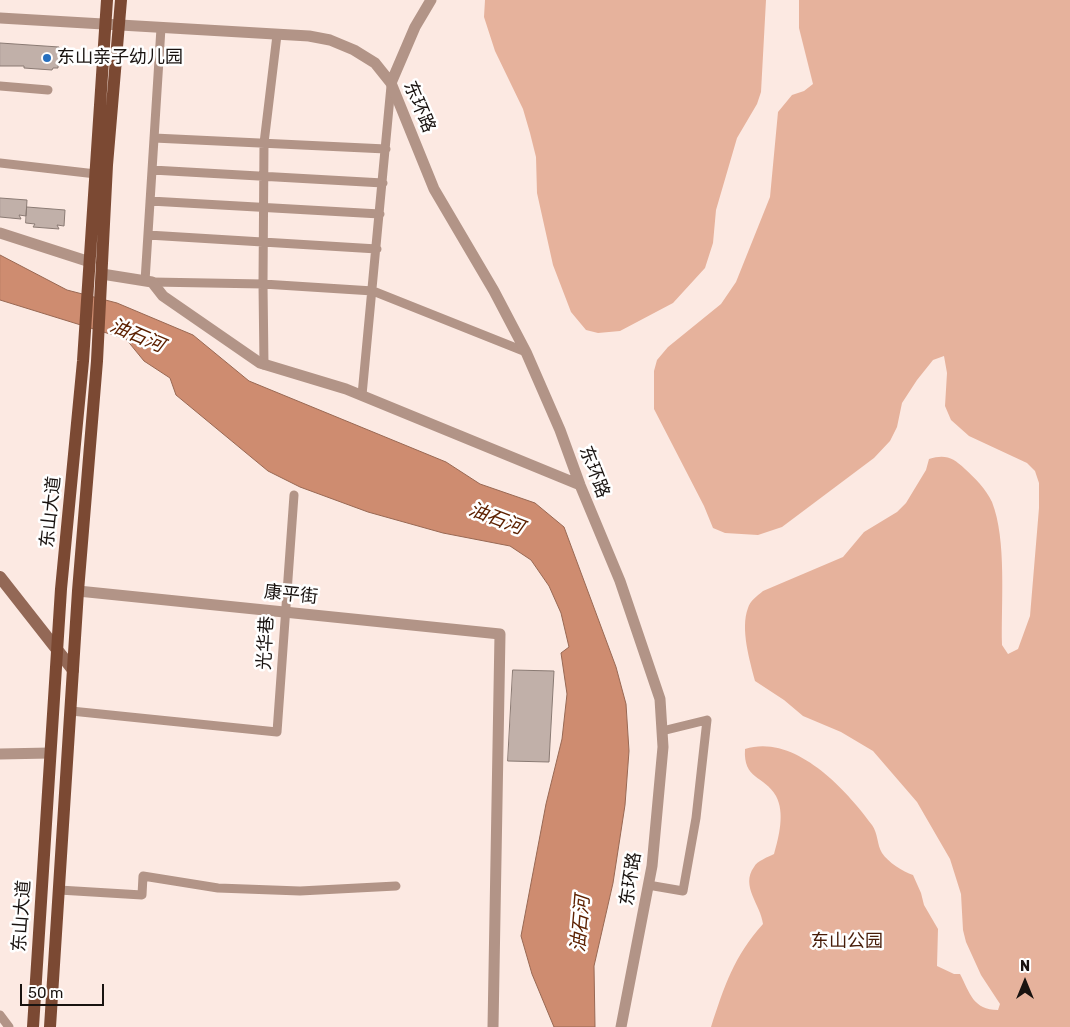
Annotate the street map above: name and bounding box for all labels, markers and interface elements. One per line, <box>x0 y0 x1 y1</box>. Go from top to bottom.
place label: 东山亲子幼儿园 <box>57 47 183 69</box>
marker: 东山亲子幼儿园 <box>41 52 53 64</box>
street label: 东环路 <box>399 78 439 136</box>
water label: 油石河 <box>106 314 168 358</box>
street label: 东环路 <box>574 443 614 501</box>
street label: 东山大道 <box>36 475 66 549</box>
water label: 油石河 <box>465 498 527 540</box>
street label: 康平街 <box>263 581 319 609</box>
street label: 光华巷 <box>254 615 278 671</box>
street label: 东环路 <box>616 851 646 907</box>
street label: 东山大道 <box>9 879 35 953</box>
water label: 油石河 <box>567 895 595 953</box>
park label: 东山公园 <box>811 931 883 953</box>
north arrow <box>1000 957 1050 1007</box>
text: N <box>1020 958 1030 975</box>
scale bar <box>22 974 106 1006</box>
text: 50 m <box>28 984 63 1002</box>

